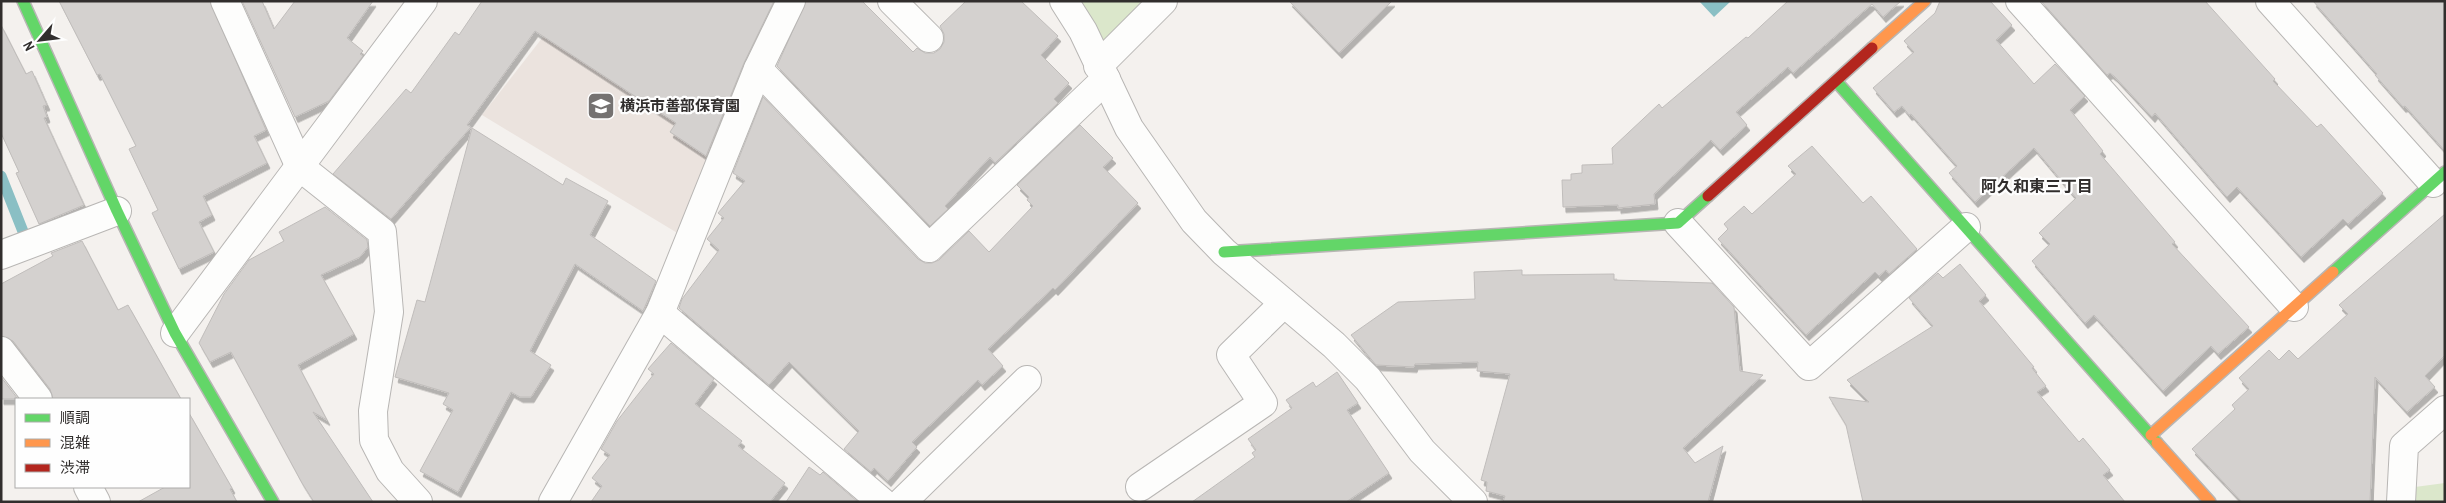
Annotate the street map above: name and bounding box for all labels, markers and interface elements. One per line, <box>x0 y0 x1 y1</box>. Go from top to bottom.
north arrow <box>15 15 65 65</box>
text: N <box>19 38 38 54</box>
school or university icon: 横浜市善部保育園 <box>586 91 616 121</box>
place label: 横浜市善部保育園 <box>620 95 740 116</box>
district label: 阿久和東三丁目 <box>1981 175 2093 197</box>
legend <box>15 398 190 488</box>
text: 順調 <box>60 407 90 428</box>
text: 混雑 <box>60 432 90 453</box>
text: 渋滞 <box>60 457 90 478</box>

